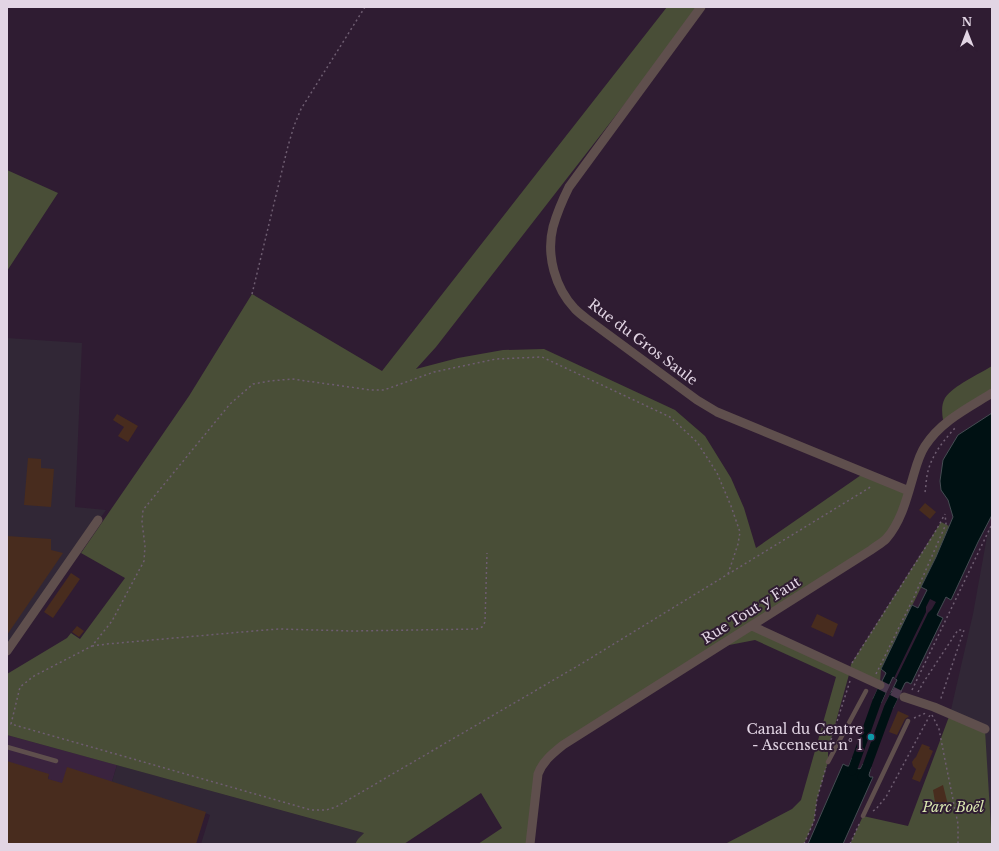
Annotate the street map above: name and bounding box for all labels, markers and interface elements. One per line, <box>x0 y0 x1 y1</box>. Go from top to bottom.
north arrow <box>947 12 987 52</box>
text: N <box>962 15 973 29</box>
street label: Rue du Gros Saule <box>585 295 701 389</box>
street label: Rue Tout y Faut <box>698 572 804 648</box>
place label: Canal du Centre - Ascenseur n° 1 <box>746 720 863 754</box>
marker: Canal du Centre - Ascenseur n° 1 <box>866 732 876 742</box>
park label: Parc Boël <box>921 798 984 816</box>

